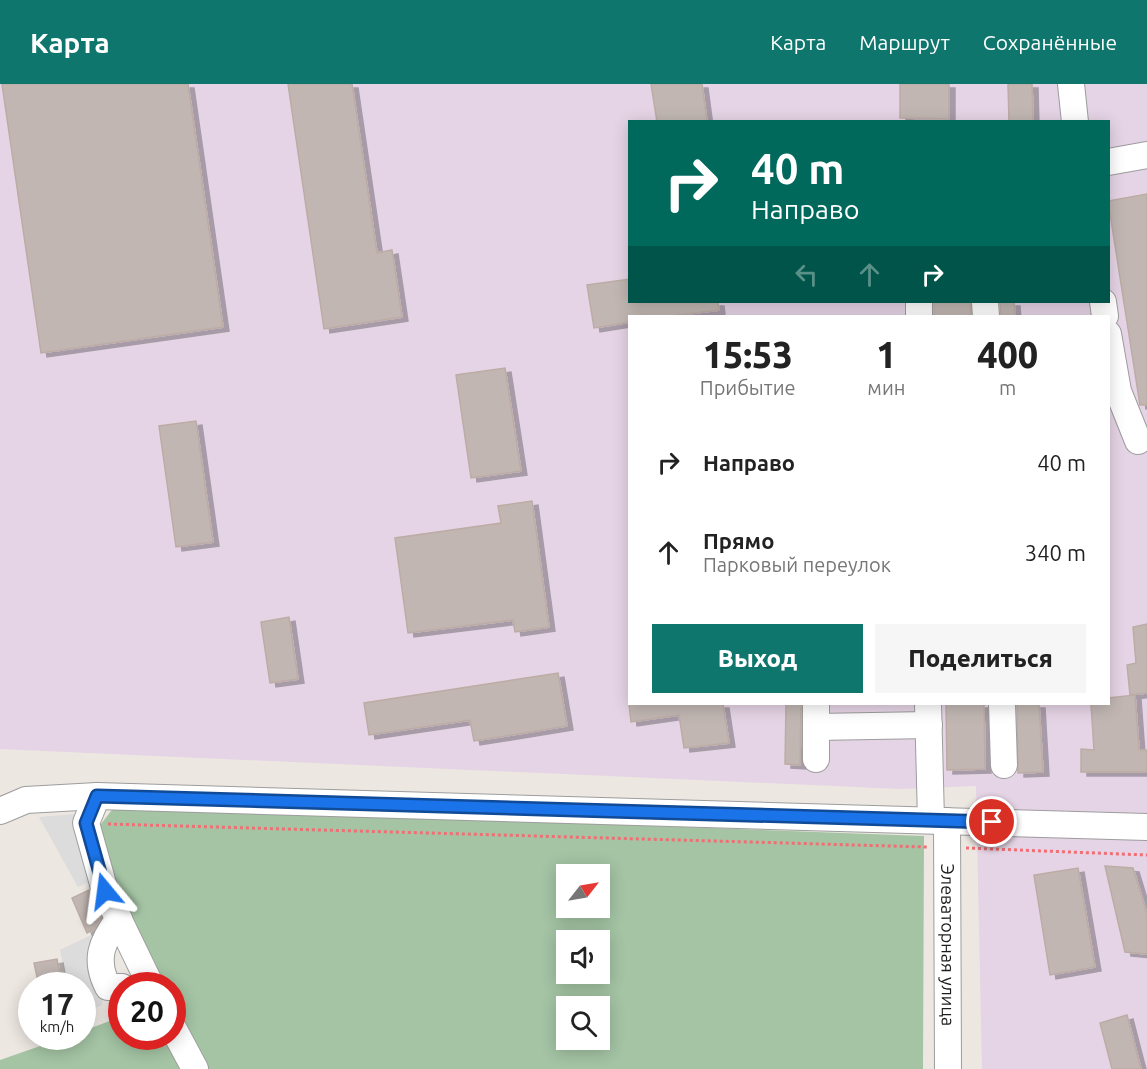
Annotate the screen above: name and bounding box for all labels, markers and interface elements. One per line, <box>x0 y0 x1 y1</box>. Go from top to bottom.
text: Карта <box>30 27 110 58</box>
text: Карта <box>770 30 826 54</box>
text: Маршрут <box>859 30 950 54</box>
text: Сохранённые <box>983 30 1117 54</box>
icon: right <box>652 144 730 222</box>
text: 40 m <box>751 145 845 192</box>
text: Направо <box>751 194 860 224</box>
icon: left <box>790 258 823 291</box>
icon: ahead <box>853 258 886 291</box>
icon: right <box>916 258 949 291</box>
text: 15:53 <box>703 334 793 375</box>
text: 1 <box>876 334 897 375</box>
text: 400 <box>977 334 1038 375</box>
text: Прибытие <box>700 376 796 399</box>
text: мин <box>867 376 905 399</box>
text: m <box>999 376 1016 399</box>
icon: right <box>652 446 685 479</box>
text: Направо <box>703 450 795 475</box>
text: 40 m <box>1037 450 1086 475</box>
text: Прямо <box>703 528 774 553</box>
icon: ahead <box>652 536 685 569</box>
text: 340 m <box>1025 540 1086 565</box>
text: Парковый переулок <box>703 553 891 576</box>
button: Выход <box>652 624 863 693</box>
button: Поделиться <box>875 624 1086 693</box>
pin <box>966 796 1017 847</box>
icon: arrive <box>975 805 1008 838</box>
position arrow <box>73 859 137 923</box>
north arrow <box>556 864 610 918</box>
map controls <box>556 864 610 1050</box>
street label: Элеваторная улица <box>938 864 959 1026</box>
button: sound <box>556 930 610 984</box>
speed limit sign: 20 <box>108 972 186 1050</box>
text: 17 <box>40 987 74 1021</box>
button: search <box>556 996 610 1050</box>
text: km/h <box>40 1018 74 1035</box>

